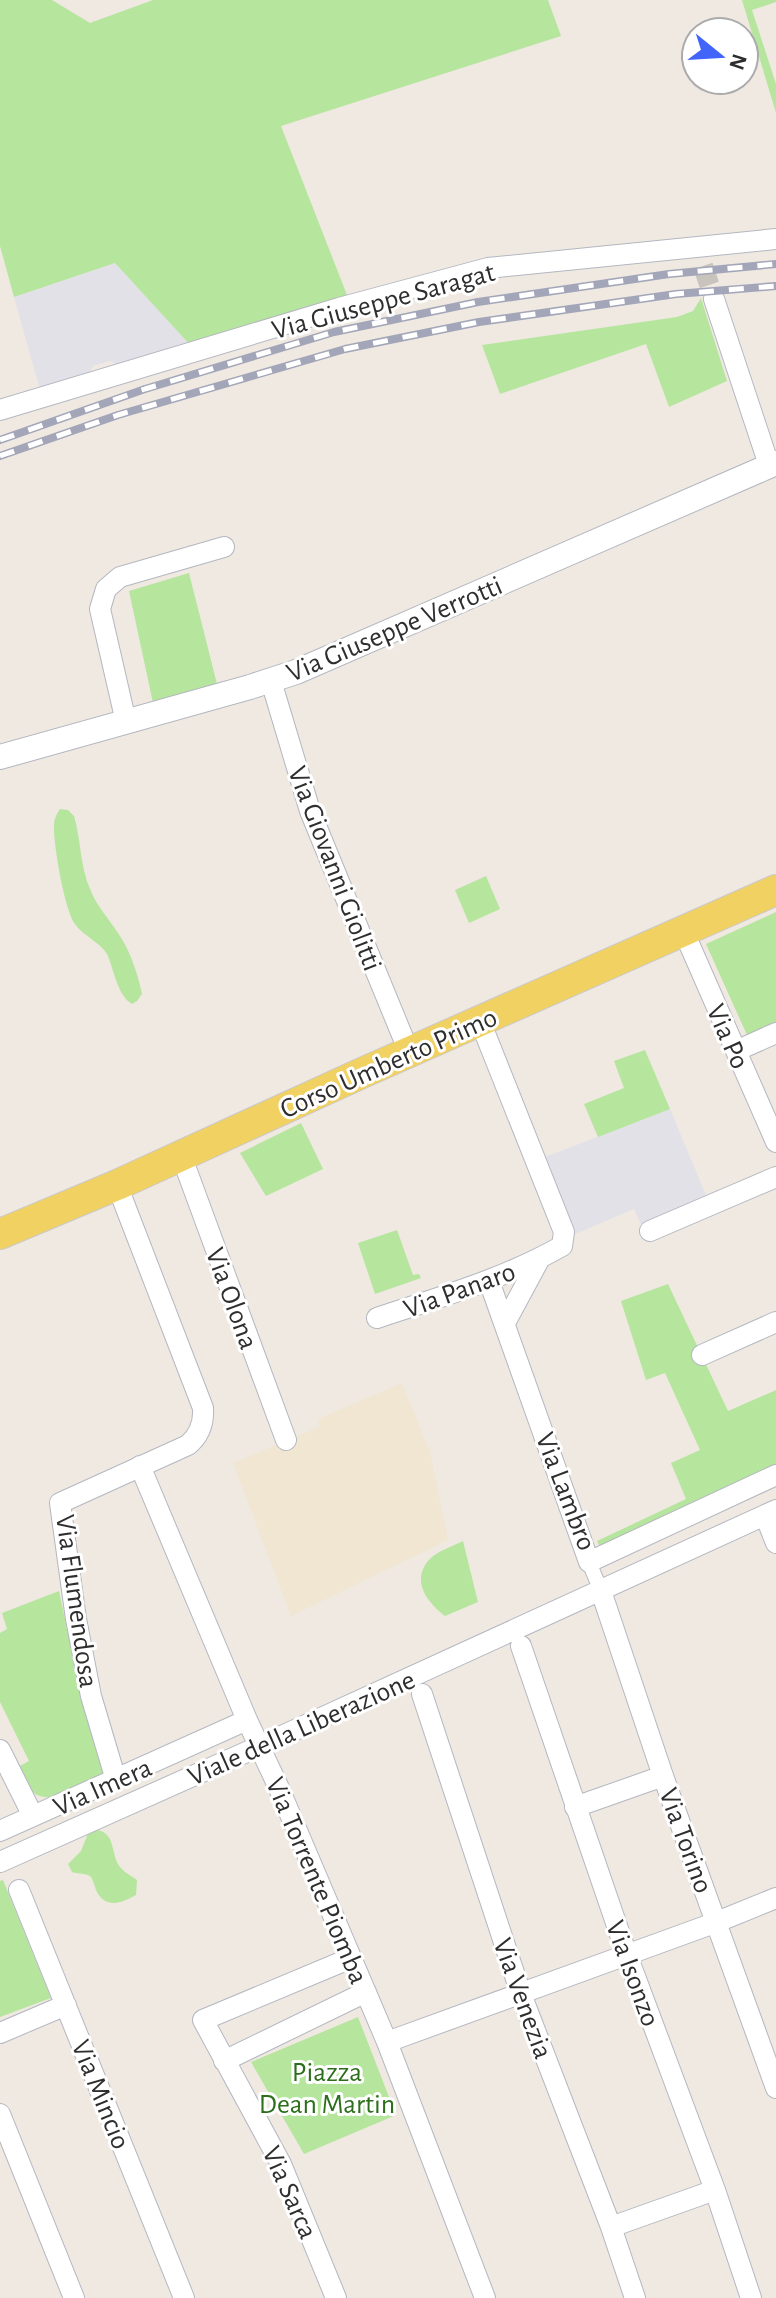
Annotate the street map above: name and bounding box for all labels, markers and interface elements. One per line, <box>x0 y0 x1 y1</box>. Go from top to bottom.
north arrow <box>680 16 760 96</box>
text: N <box>725 51 751 73</box>
street label: Via Giuseppe Saragat <box>269 259 498 345</box>
street label: Via Giuseppe Verrotti <box>283 572 507 688</box>
street label: Via Giovanni Giolitti <box>282 763 386 975</box>
street label: Via Po <box>701 1000 754 1073</box>
street label: Corso Umberto Primo <box>276 1003 501 1124</box>
street label: Via Olona <box>200 1244 262 1353</box>
street label: Via Panaro <box>400 1258 519 1324</box>
street label: Via Lambro <box>530 1429 600 1554</box>
street label: Via Flumendosa <box>50 1513 102 1690</box>
street label: Viale della Liberazione <box>184 1666 420 1792</box>
street label: Via Imera <box>49 1754 156 1822</box>
street label: Via Torrente Piomba <box>260 1773 372 1988</box>
street label: Via Torino <box>653 1784 717 1897</box>
street label: Via Isonzo <box>600 1917 664 2030</box>
street label: Via Venezia <box>487 1935 557 2063</box>
street label: Via Mincio <box>66 2036 135 2153</box>
park label: Piazza Dean Martin <box>259 2059 395 2119</box>
street label: Via Sarca <box>256 2142 322 2243</box>

